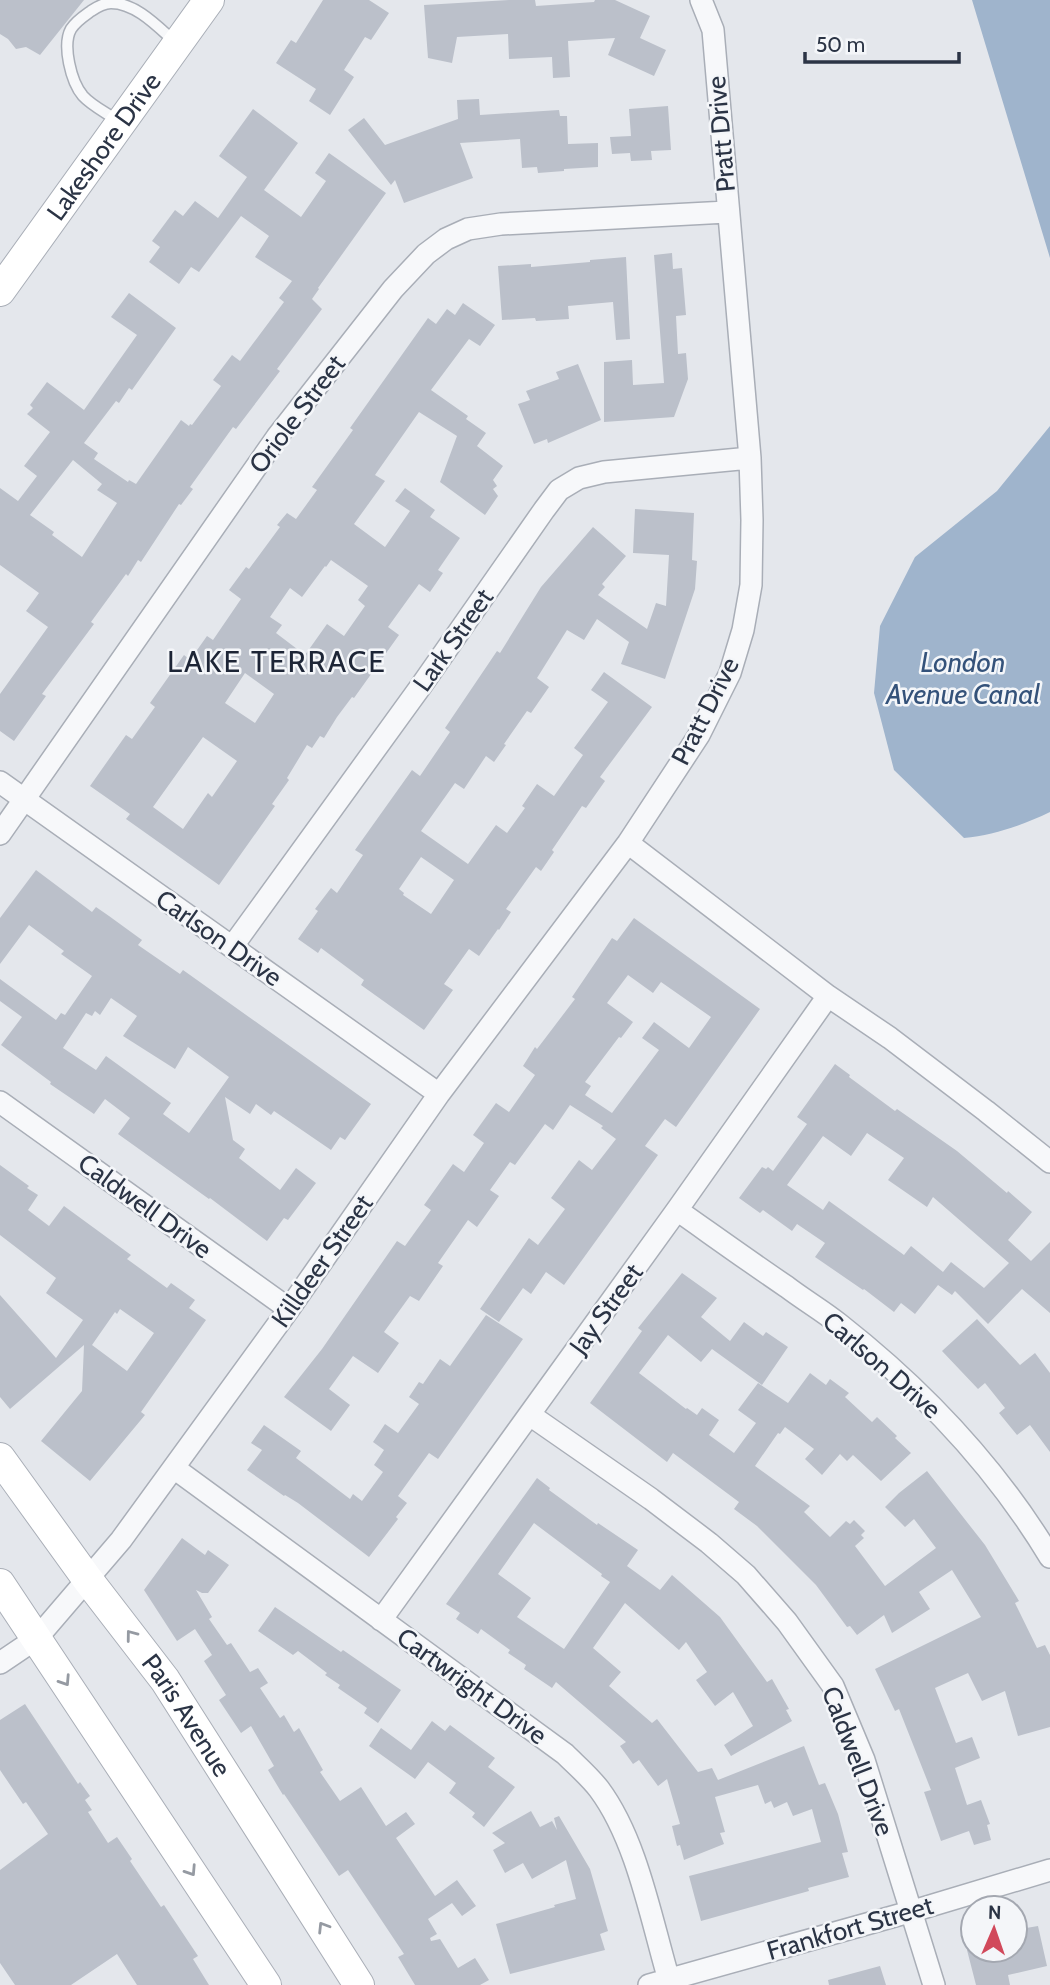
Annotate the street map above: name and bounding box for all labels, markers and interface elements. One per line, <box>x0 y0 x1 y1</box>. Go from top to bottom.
scale bar <box>805 21 959 65</box>
text: 50 m <box>816 32 865 57</box>
street label: Lakeshore Drive <box>40 66 168 227</box>
street label: Pratt Drive <box>700 75 742 193</box>
street label: Oriole Street <box>242 348 352 479</box>
street label: Lark Street <box>406 582 500 698</box>
district label: LAKE TERRACE <box>167 643 387 680</box>
water label: London Avenue Canal <box>884 645 1040 711</box>
street label: Pratt Drive <box>664 652 746 770</box>
street label: Carlson Drive <box>150 883 288 993</box>
street label: Caldwell Drive <box>72 1147 218 1265</box>
street label: Killdeer Street <box>264 1188 380 1334</box>
street label: Jay Street <box>562 1257 650 1361</box>
street label: Carlson Drive <box>816 1305 948 1425</box>
street label: Cartwright Drive <box>391 1621 553 1751</box>
one-way arrow <box>126 1630 139 1643</box>
street label: Paris Avenue <box>135 1648 238 1782</box>
one-way arrow <box>57 1674 70 1687</box>
street label: Caldwell Drive <box>815 1682 901 1840</box>
one-way arrow <box>183 1863 195 1876</box>
street label: Frankfort Street <box>763 1889 937 1967</box>
north arrow <box>959 1894 1029 1964</box>
text: N <box>987 1901 1002 1924</box>
one-way arrow <box>319 1921 332 1934</box>

